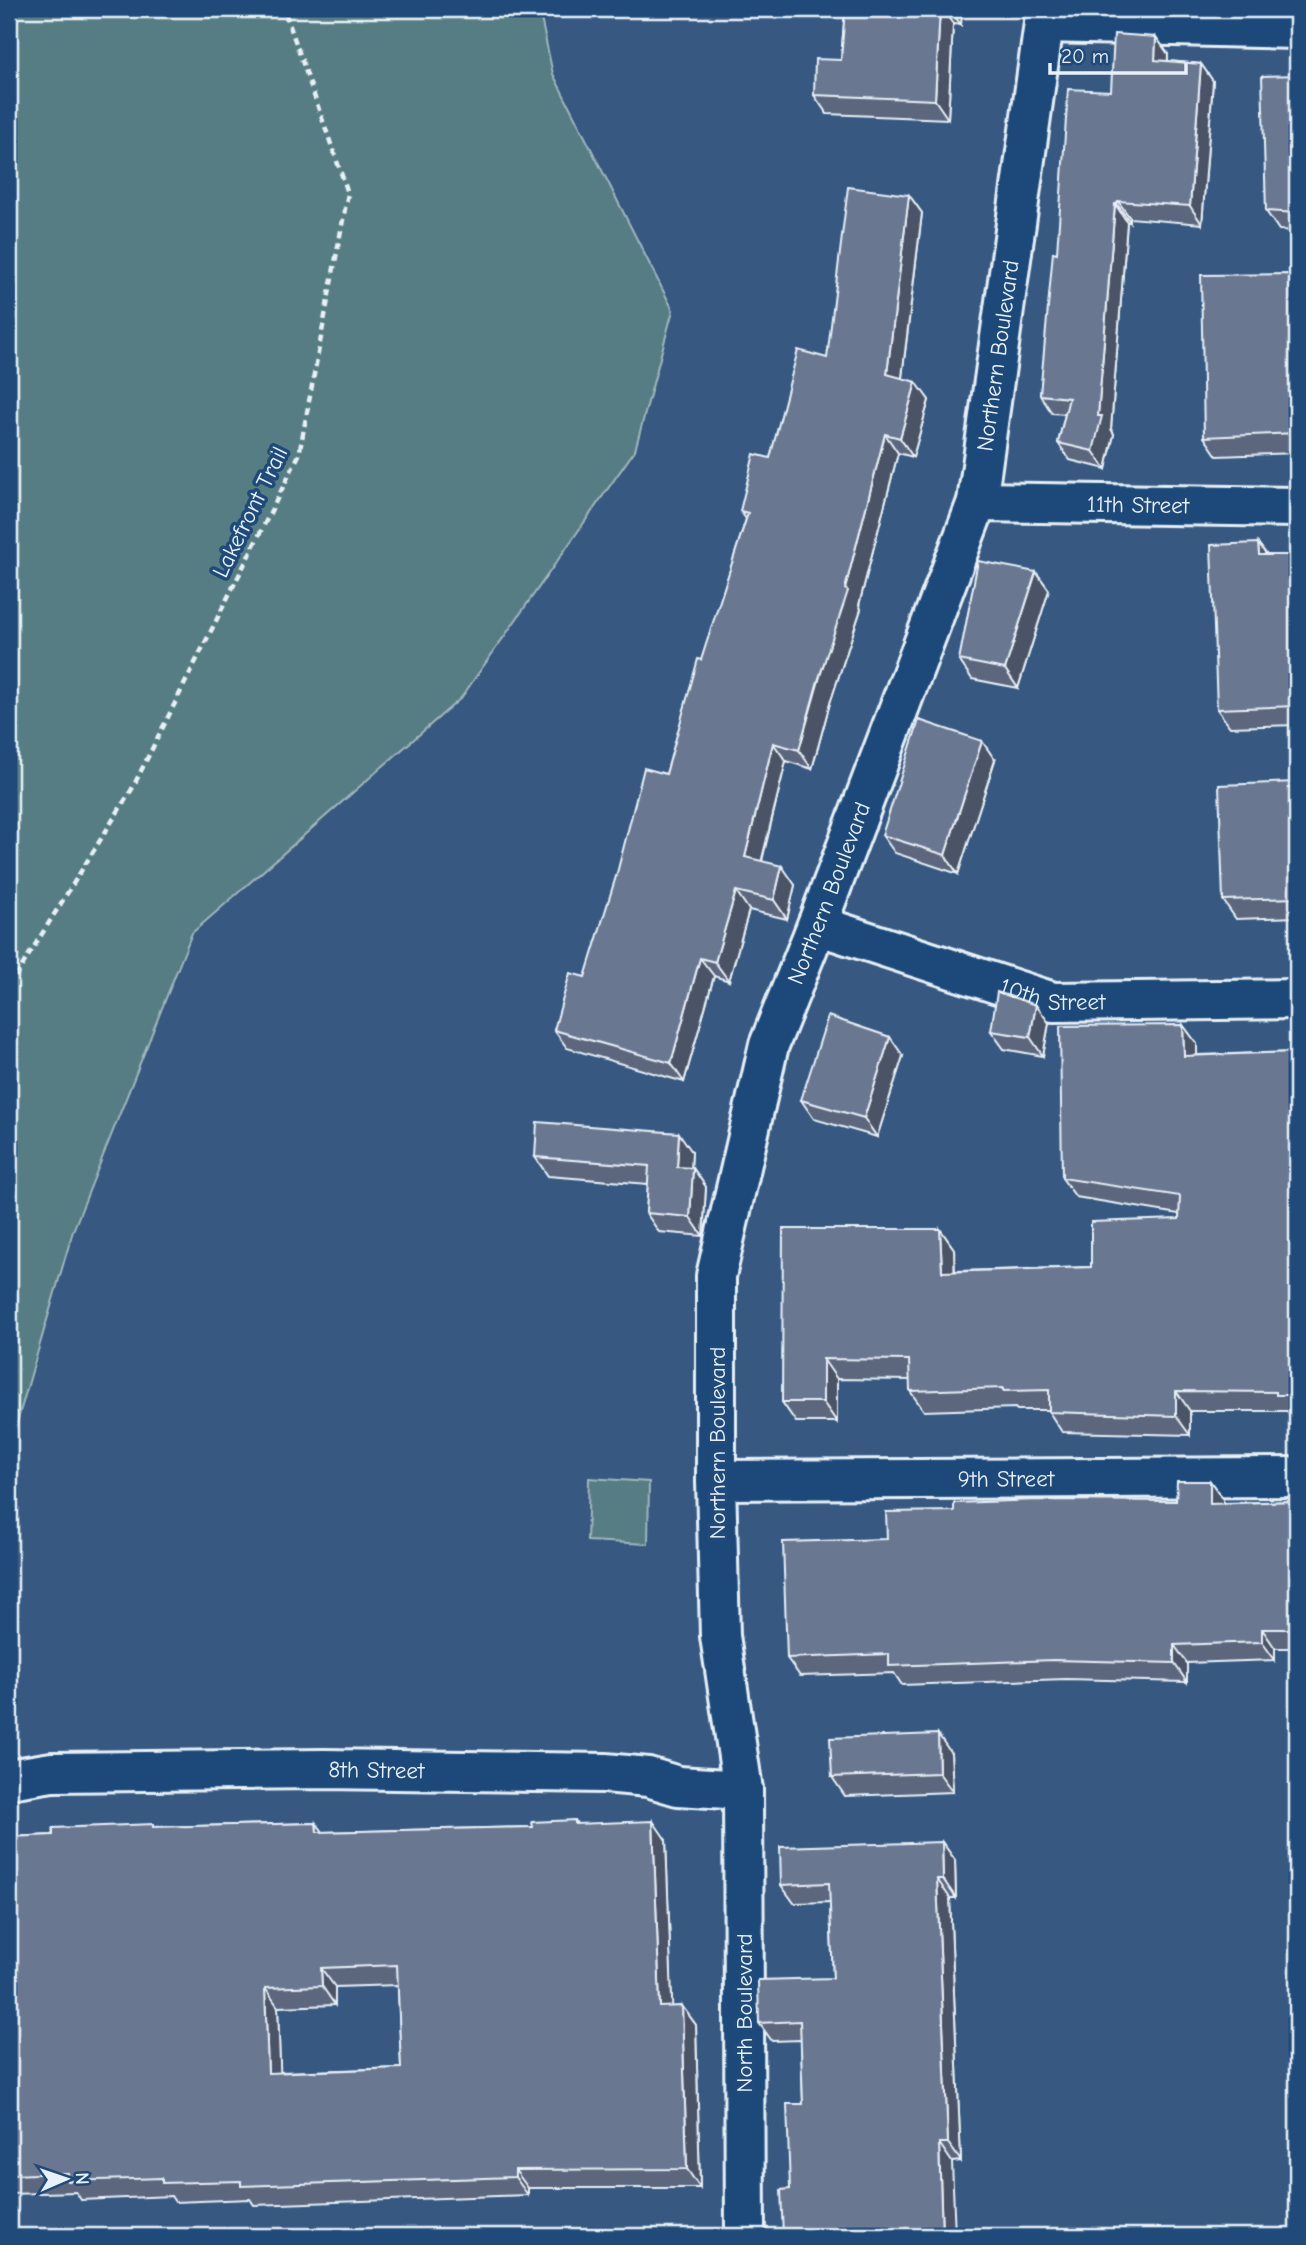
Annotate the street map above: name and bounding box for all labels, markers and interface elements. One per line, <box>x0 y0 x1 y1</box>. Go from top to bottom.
scale bar <box>1050 32 1187 76</box>
text: 20 m <box>1061 44 1109 68</box>
street label: Northern Boulevard <box>971 258 1024 453</box>
street label: Lakefront Trail <box>207 442 293 582</box>
street label: 11th Street <box>1087 490 1191 519</box>
street label: Northern Boulevard <box>781 798 876 988</box>
street label: 10th Street <box>997 972 1107 1016</box>
street label: Northern Boulevard <box>704 1347 731 1539</box>
street label: 9th Street <box>958 1465 1056 1492</box>
street label: 8th Street <box>328 1756 426 1784</box>
street label: North Boulevard <box>731 1933 758 2093</box>
north arrow <box>32 2144 102 2214</box>
text: N <box>71 2172 93 2185</box>

